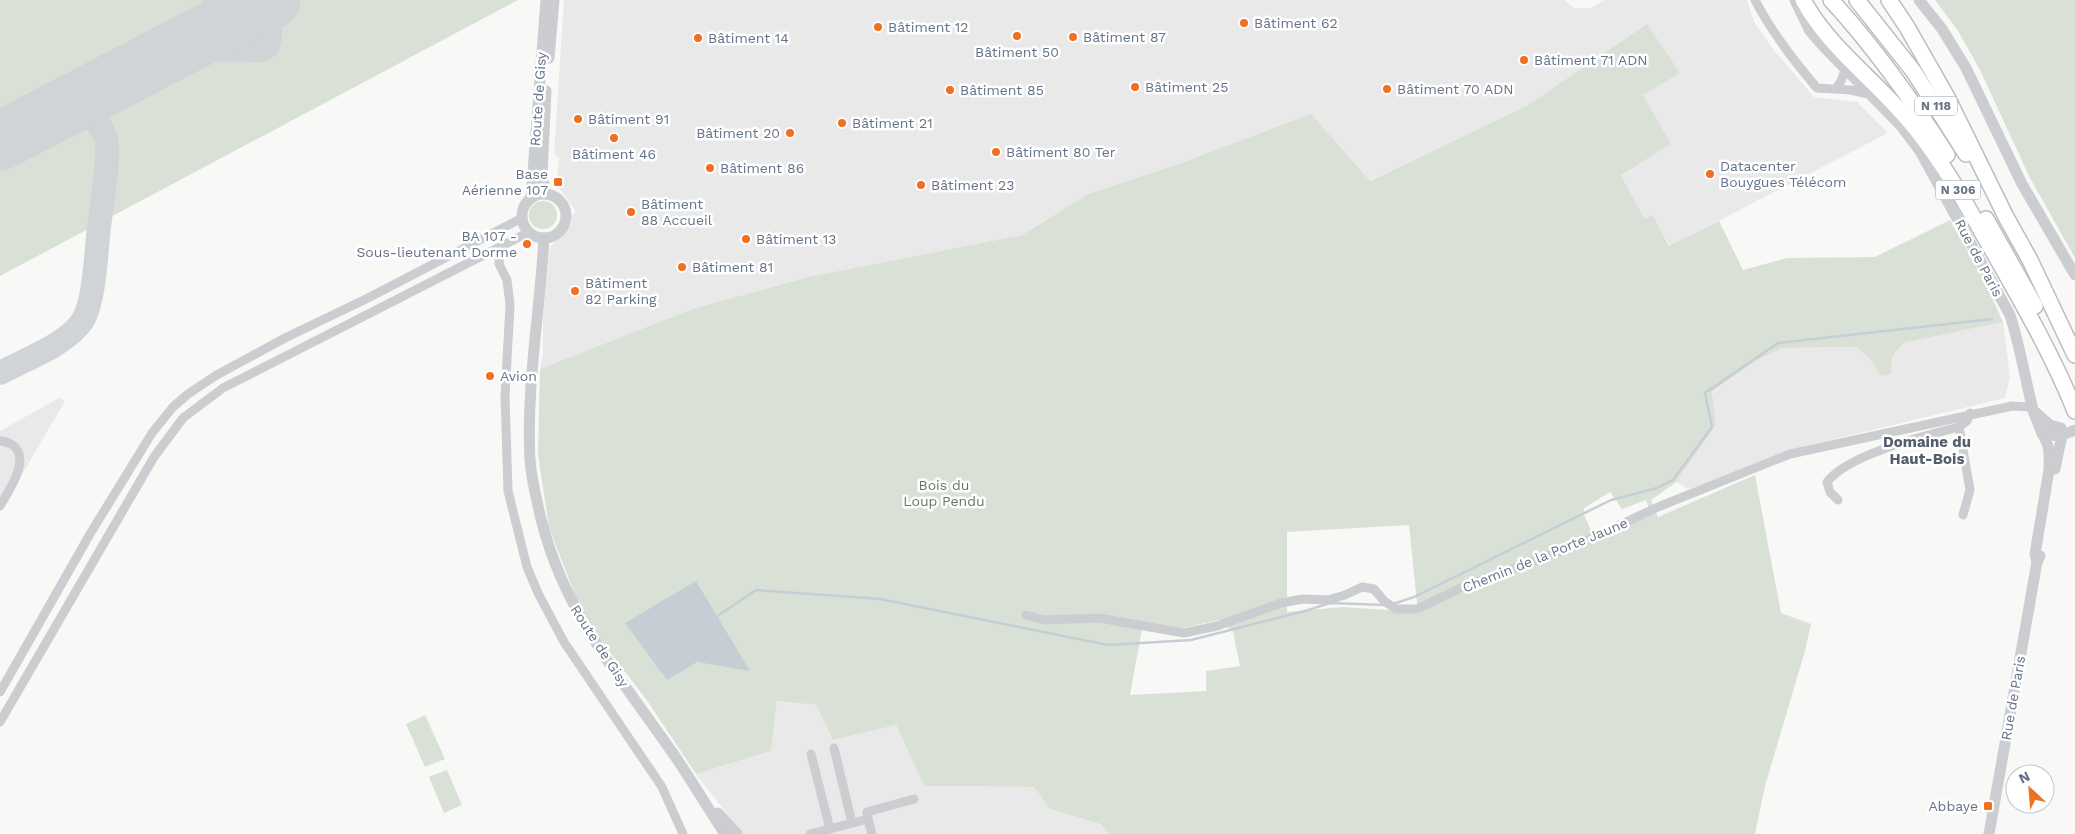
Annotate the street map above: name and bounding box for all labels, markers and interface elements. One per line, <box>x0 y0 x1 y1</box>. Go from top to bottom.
place label: Bâtiment 62 <box>1254 15 1338 31</box>
marker: Bâtiment 62 <box>1238 17 1250 29</box>
place label: Bâtiment 12 <box>888 19 968 35</box>
marker: Bâtiment 12 <box>872 21 884 33</box>
place label: Bâtiment 87 <box>1083 29 1166 45</box>
place label: Bâtiment 14 <box>708 30 789 46</box>
marker: Bâtiment 50 <box>1011 30 1023 42</box>
marker: Bâtiment 87 <box>1067 31 1079 43</box>
marker: Bâtiment 14 <box>692 32 704 44</box>
place label: Bâtiment 50 <box>975 44 1059 60</box>
street label: Route de Gisy <box>527 51 549 147</box>
place label: Bâtiment 71 ADN <box>1534 52 1648 68</box>
marker: Bâtiment 71 ADN <box>1518 54 1530 66</box>
place label: Bâtiment 25 <box>1145 79 1228 95</box>
marker: Bâtiment 25 <box>1129 81 1141 93</box>
place label: Bâtiment 70 ADN <box>1397 81 1514 97</box>
place label: Bâtiment 85 <box>960 82 1044 98</box>
marker: Bâtiment 70 ADN <box>1381 83 1393 95</box>
marker: Bâtiment 85 <box>944 84 956 96</box>
road number: N 118 <box>1915 96 1957 115</box>
place label: Bâtiment 91 <box>588 111 669 127</box>
marker: Bâtiment 91 <box>572 113 584 125</box>
place label: Bâtiment 21 <box>852 115 933 131</box>
marker: Bâtiment 21 <box>836 117 848 129</box>
place label: Bâtiment 20 <box>696 125 780 141</box>
marker: Bâtiment 20 <box>784 127 796 139</box>
marker: Bâtiment 46 <box>608 132 620 144</box>
place label: Bâtiment 80 Ter <box>1006 144 1116 160</box>
place label: Bâtiment 46 <box>572 146 656 162</box>
marker: Bâtiment 80 Ter <box>990 146 1002 158</box>
place label: Datacenter Bouygues Télécom <box>1720 158 1846 190</box>
place label: Bâtiment 86 <box>720 160 804 176</box>
marker: Bâtiment 86 <box>704 162 716 174</box>
place label: Base Aérienne 107 <box>462 166 548 198</box>
marker: Datacenter Bouygues Télécom <box>1704 168 1716 180</box>
marker: Base Aérienne 107 <box>552 176 564 188</box>
place label: Bâtiment 23 <box>931 177 1014 193</box>
marker: Bâtiment 23 <box>915 179 927 191</box>
road number: N 306 <box>1936 180 1980 200</box>
place label: Bâtiment 88 Accueil <box>641 196 713 228</box>
marker: Bâtiment 88 Accueil <box>625 206 637 218</box>
street label: Rue de Paris <box>1952 216 2006 300</box>
place label: BA 107 - Sous-lieutenant Dorme <box>356 228 517 260</box>
place label: Bâtiment 13 <box>756 231 836 247</box>
marker: Bâtiment 13 <box>740 233 752 245</box>
marker: BA 107 - Sous-lieutenant Dorme <box>521 238 533 250</box>
place label: Bâtiment 81 <box>692 259 773 275</box>
marker: Bâtiment 81 <box>676 261 688 273</box>
place label: Bâtiment 82 Parking <box>585 275 657 307</box>
marker: Bâtiment 82 Parking <box>569 285 581 297</box>
place label: Avion <box>500 368 537 384</box>
marker: Avion <box>484 370 496 382</box>
district label: Domaine du Haut-Bois <box>1883 433 1971 468</box>
park label: Bois du Loup Pendu <box>903 477 985 509</box>
street label: Chemin de la Porte Jaune <box>1460 515 1630 595</box>
street label: Route de Gisy <box>568 602 633 691</box>
street label: Rue de Paris <box>1998 654 2028 742</box>
north arrow <box>2005 764 2055 814</box>
text: N <box>2016 768 2032 787</box>
place label: Abbaye <box>1928 798 1978 814</box>
marker: Abbaye <box>1982 800 1994 812</box>

